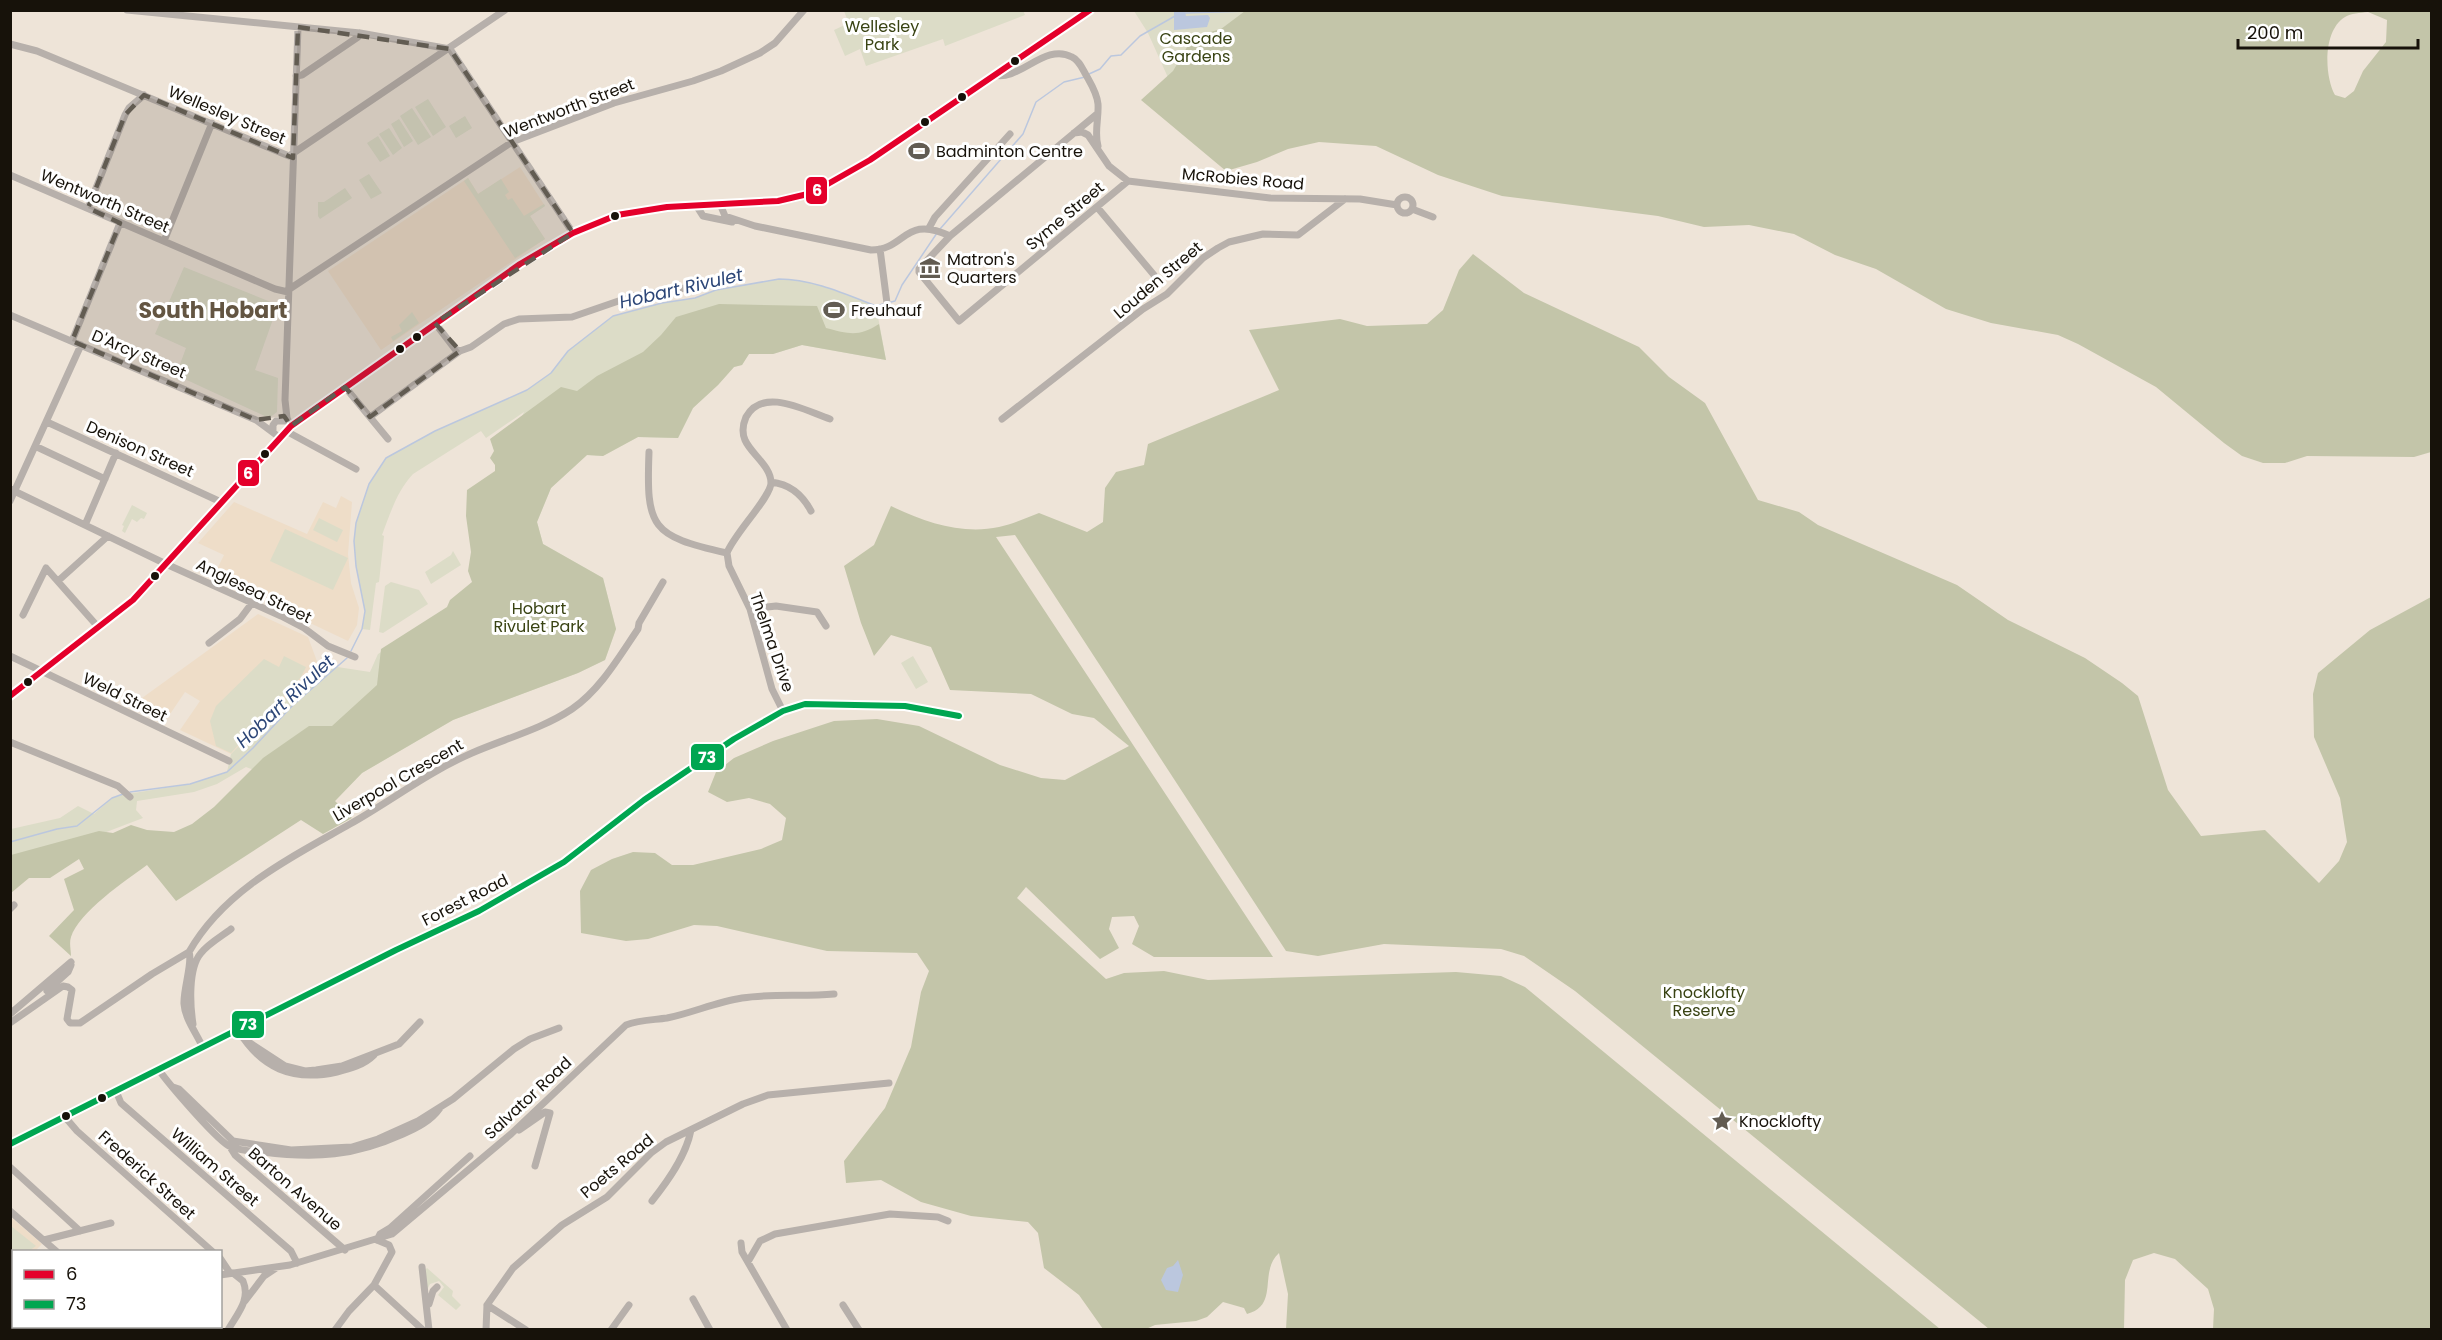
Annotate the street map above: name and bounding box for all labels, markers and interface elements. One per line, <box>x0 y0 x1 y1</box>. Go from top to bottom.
scale bar <box>2238 12 2418 50</box>
park label: Wellesley Park <box>845 15 919 56</box>
text: 200 m <box>2247 20 2303 45</box>
park label: Cascade Gardens <box>1160 27 1232 68</box>
unlabelled marker <box>1009 55 1021 67</box>
street label: Wentworth Street <box>500 72 638 143</box>
street label: Wellesley Street <box>165 80 289 150</box>
unlabelled marker <box>956 91 968 103</box>
unlabelled marker <box>919 116 931 128</box>
sports icon: Badminton Centre <box>907 139 931 163</box>
place label: Badminton Centre <box>936 140 1083 163</box>
street label: McRobies Road <box>1181 162 1305 196</box>
street label: Wentworth Street <box>37 163 173 239</box>
line badge: 6 <box>805 176 828 205</box>
street label: Syme Street <box>1021 176 1109 256</box>
text: 6 <box>812 179 822 202</box>
unlabelled marker <box>609 210 621 222</box>
street label: Louden Street <box>1109 236 1207 324</box>
place label: Matron's Quarters <box>947 248 1017 289</box>
museum icon: Matron's Quarters <box>918 256 942 280</box>
water label: Hobart Rivulet <box>617 262 746 314</box>
district label: South Hobart <box>138 295 288 326</box>
sports icon: Freuhauf <box>822 298 846 322</box>
place label: Freuhauf <box>851 299 922 322</box>
street label: D'Arcy Street <box>88 324 190 384</box>
unlabelled marker <box>411 331 423 343</box>
unlabelled marker <box>394 343 406 355</box>
street label: Denison Street <box>83 415 198 483</box>
unlabelled marker <box>259 448 271 460</box>
line badge: 6 <box>237 459 260 487</box>
text: 6 <box>243 462 253 485</box>
street label: Anglesea Street <box>192 553 316 629</box>
unlabelled marker <box>149 570 161 582</box>
street label: Thelma Drive <box>744 589 800 695</box>
park label: Hobart Rivulet Park <box>493 597 585 638</box>
water label: Hobart Rivulet <box>230 649 340 753</box>
street label: Weld Street <box>79 667 171 727</box>
unlabelled marker <box>22 676 34 688</box>
street label: Liverpool Crescent <box>328 733 468 827</box>
line badge: 73 <box>690 743 725 771</box>
text: 73 <box>698 746 716 769</box>
street label: Forest Road <box>418 868 512 932</box>
park label: Knocklofty Reserve <box>1663 981 1745 1022</box>
line badge: 73 <box>231 1010 265 1039</box>
text: 73 <box>239 1013 257 1036</box>
street label: Salvator Road <box>479 1051 577 1145</box>
unlabelled marker <box>96 1092 108 1104</box>
place icon: Knocklofty <box>1710 1109 1734 1133</box>
unlabelled marker <box>60 1110 72 1122</box>
place label: Knocklofty <box>1739 1110 1821 1133</box>
street label: William Street <box>166 1122 264 1212</box>
street label: Frederick Street <box>93 1125 201 1225</box>
street label: Poets Road <box>575 1128 659 1204</box>
street label: Barton Avenue <box>243 1142 347 1236</box>
legend <box>12 1250 222 1328</box>
text: 6 <box>66 1261 77 1286</box>
text: 73 <box>66 1291 86 1316</box>

